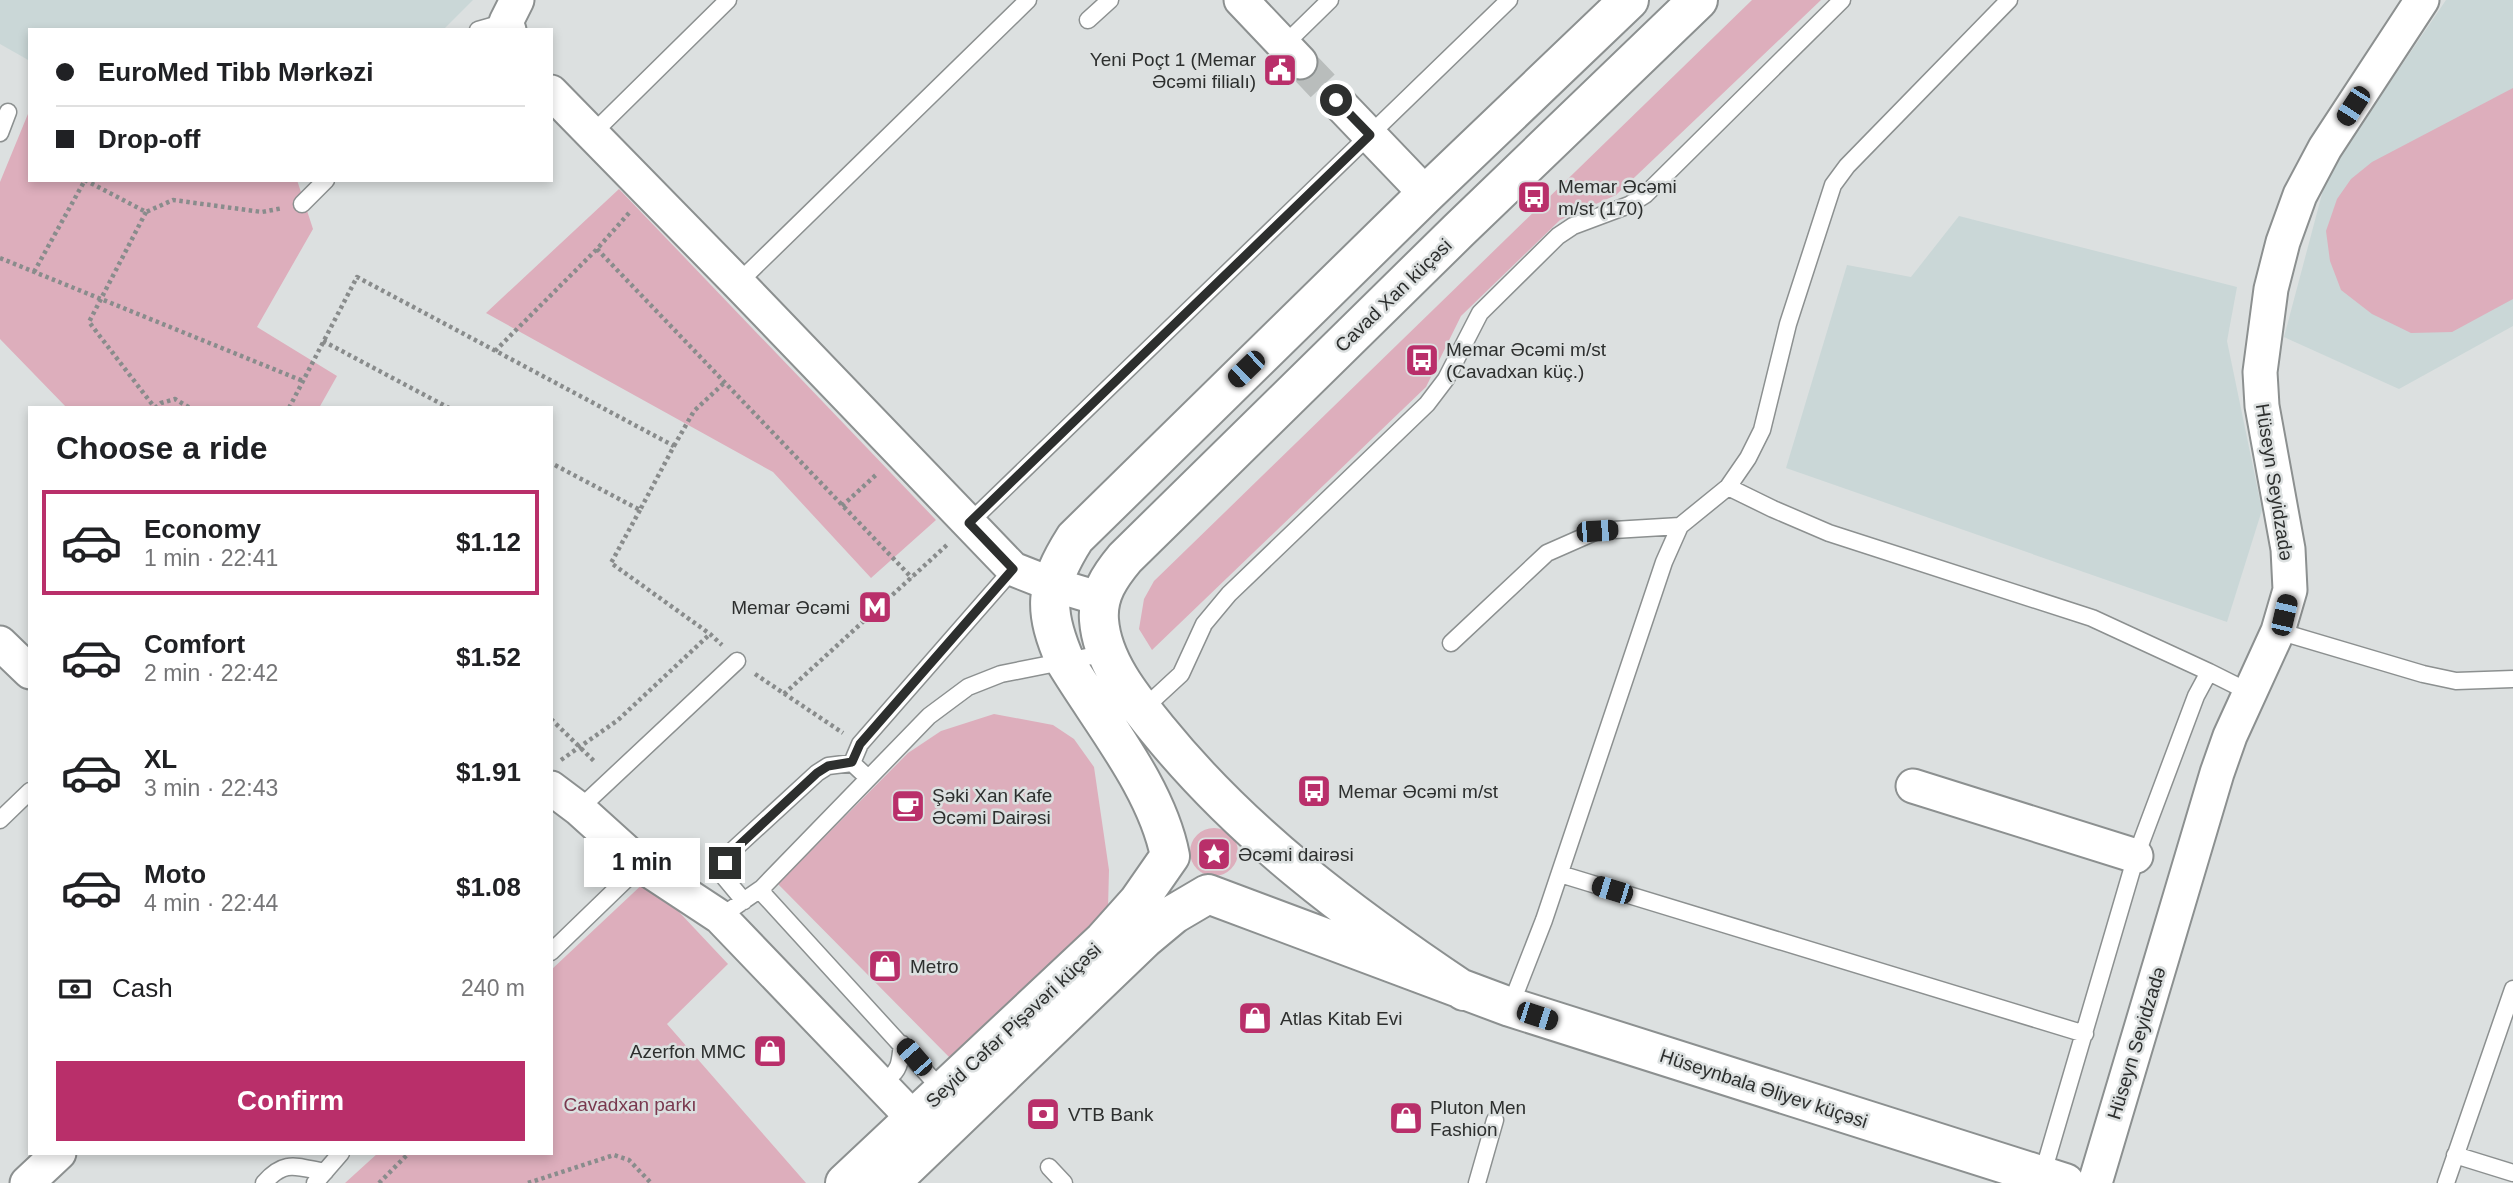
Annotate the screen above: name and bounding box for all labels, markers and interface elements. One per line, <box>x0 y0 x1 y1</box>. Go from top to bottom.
place label: Yeni Poçt 1 (Memar Əcəmi filialı) <box>1090 49 1257 92</box>
public building icon: Yeni Poçt 1 (Memar Əcəmi filialı) <box>1261 51 1299 89</box>
text: EuroMed Tibb Mərkəzi <box>98 57 373 87</box>
car <box>2333 83 2374 129</box>
route start <box>1320 84 1352 116</box>
text: Drop-off <box>98 124 201 154</box>
place label: Memar Əcəmi m/st (170) <box>1558 176 1677 219</box>
bus stop icon: Memar Əcəmi m/st (170) <box>1515 178 1553 216</box>
street label: Cavad Xan küçəsi <box>1331 235 1456 356</box>
place label: Memar Əcəmi m/st (Cavadxan küç.) <box>1446 339 1607 382</box>
bus stop icon: Memar Əcəmi m/st (Cavadxan küç.) <box>1403 341 1441 379</box>
car <box>1224 347 1269 391</box>
street label: Hüseyn Seyidzadə <box>2252 402 2297 562</box>
text: Choose a ride <box>56 430 268 466</box>
icon: car <box>60 511 123 574</box>
text: Economy <box>144 514 261 544</box>
car <box>1576 519 1619 543</box>
text: $1.12 <box>456 527 521 557</box>
text: 1 min · 22:41 <box>144 545 278 571</box>
metro station icon: Memar Əcəmi <box>856 588 894 626</box>
car <box>2270 592 2299 638</box>
place label: Memar Əcəmi <box>731 597 850 618</box>
icon: car <box>60 626 123 689</box>
text: Comfort <box>144 629 245 659</box>
text: $1.52 <box>456 642 521 672</box>
text: 2 min · 22:42 <box>144 660 278 686</box>
icon: car <box>60 741 123 804</box>
text: XL <box>144 744 177 774</box>
text: $1.91 <box>456 757 521 787</box>
bus stop icon: Memar Əcəmi m/st <box>1295 772 1333 810</box>
text: 3 min · 22:43 <box>144 775 278 801</box>
place label: Memar Əcəmi m/st <box>1338 781 1499 802</box>
place label: Şəki Xan Kafe Əcəmi Dairəsi <box>932 785 1052 828</box>
cafe icon: Şəki Xan Kafe Əcəmi Dairəsi <box>889 787 927 825</box>
place icon: Əcəmi dairəsi <box>1195 835 1233 873</box>
callout: 1 min <box>585 838 700 888</box>
place label: Əcəmi dairəsi <box>1238 844 1354 865</box>
route end <box>709 847 741 879</box>
text: 1 min <box>612 849 672 875</box>
icon: car <box>60 856 123 919</box>
text: Moto <box>144 859 206 889</box>
text: $1.08 <box>456 872 521 902</box>
car <box>1589 874 1636 906</box>
text: 4 min · 22:44 <box>144 890 278 916</box>
street label: Seyid Cəfər Pişəvəri küçəsi <box>922 939 1105 1112</box>
shop icon: Metro <box>866 947 904 985</box>
place label: Metro <box>910 956 959 977</box>
street label: Hüseyn Seyidzadə <box>2103 964 2170 1122</box>
icon: cash <box>56 970 94 1008</box>
text: Cash <box>112 973 173 1003</box>
text: 240 m <box>461 975 525 1001</box>
shop icon: Atlas Kitab Evi <box>1236 999 1274 1037</box>
car <box>1514 1000 1561 1032</box>
place label: Atlas Kitab Evi <box>1280 1008 1403 1029</box>
shop icon: Azerfon MMC <box>751 1032 789 1070</box>
car <box>893 1034 936 1080</box>
place label: Azerfon MMC <box>630 1041 746 1062</box>
street label: Hüseynbala Əliyev küçəsi <box>1657 1045 1870 1132</box>
button: Confirm <box>56 1061 525 1141</box>
park label: Cavadxan parkı <box>563 1094 697 1115</box>
bank icon: VTB Bank <box>1024 1095 1062 1133</box>
place label: Pluton Men Fashion <box>1430 1097 1526 1140</box>
shop icon: Pluton Men Fashion <box>1387 1099 1425 1137</box>
place label: VTB Bank <box>1068 1104 1154 1125</box>

